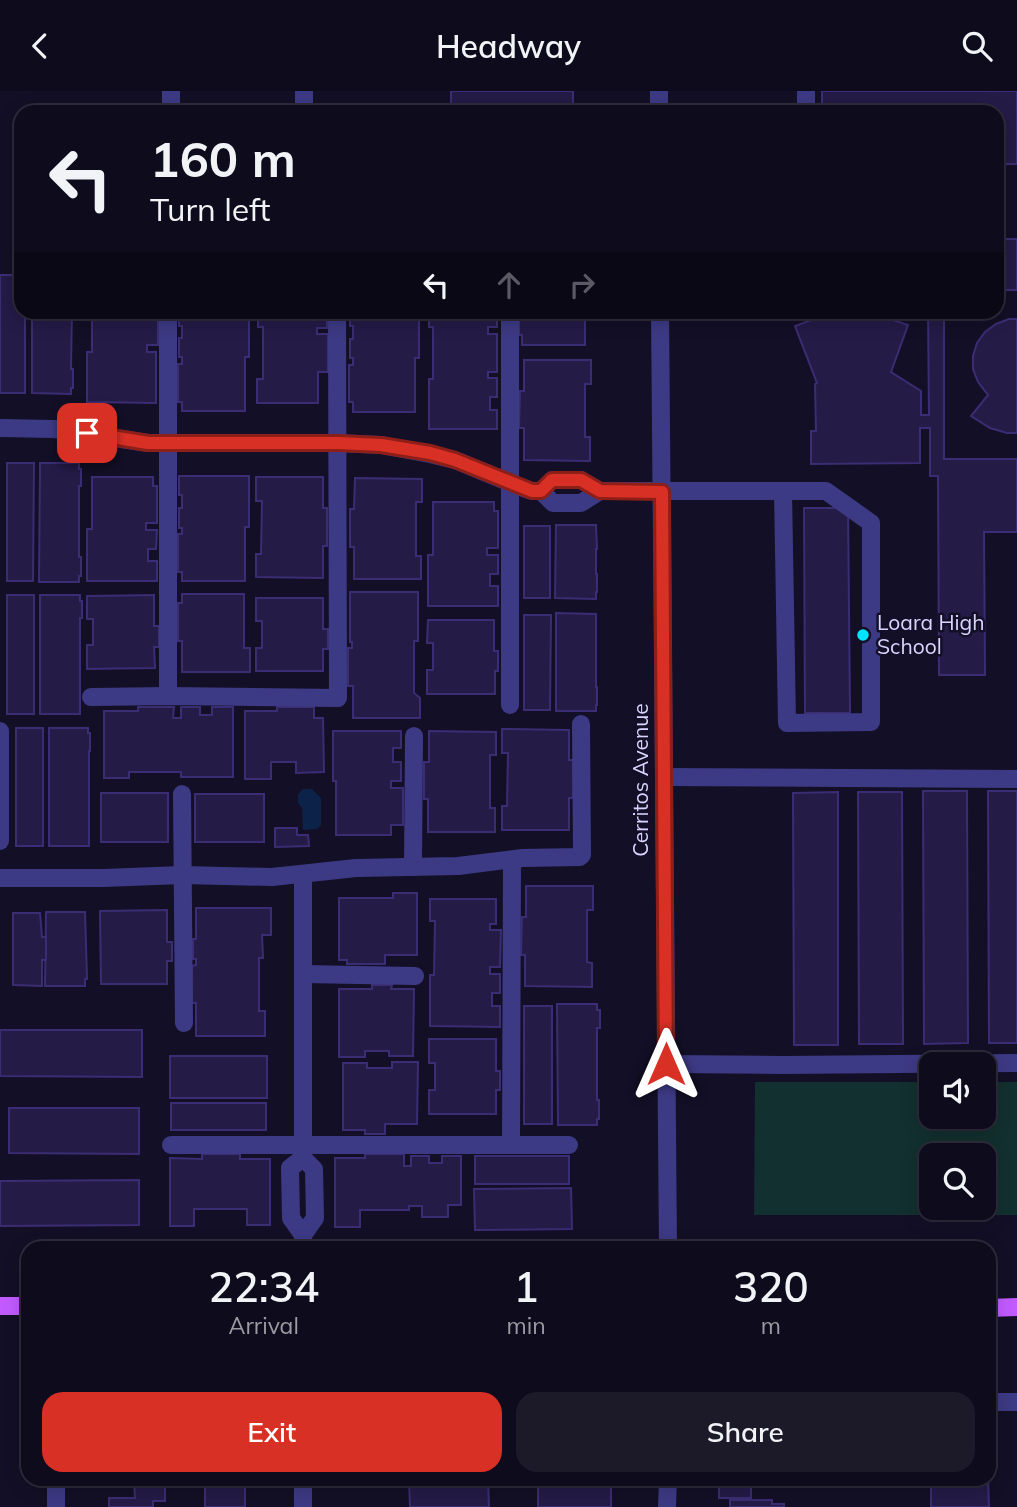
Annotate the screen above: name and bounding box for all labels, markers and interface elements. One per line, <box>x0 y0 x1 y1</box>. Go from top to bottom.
text: Headway <box>436 26 581 66</box>
icon: back <box>21 27 59 65</box>
icon: search <box>958 27 996 65</box>
text: 160 m <box>150 128 296 189</box>
icon: left <box>35 133 126 224</box>
text: Turn left <box>150 189 270 229</box>
icon: left <box>417 266 455 304</box>
icon: ahead <box>490 266 528 304</box>
icon: right <box>563 266 601 304</box>
pin <box>57 403 117 463</box>
icon: arrive <box>68 414 106 452</box>
place label: Loara High School <box>877 609 985 659</box>
marker: Loara High School <box>855 627 871 643</box>
street label: Cerritos Avenue <box>627 703 653 857</box>
position arrow <box>629 1027 703 1101</box>
map controls <box>919 1052 996 1220</box>
button: sound <box>919 1052 996 1129</box>
button: search <box>919 1143 996 1220</box>
text: 22:34 <box>208 1260 319 1313</box>
text: 1 <box>513 1260 539 1313</box>
text: 320 <box>733 1260 809 1313</box>
text: Arrival <box>229 1311 299 1340</box>
text: min <box>506 1311 546 1340</box>
text: m <box>761 1311 781 1340</box>
button: Exit <box>42 1392 502 1472</box>
button: Share <box>516 1392 975 1472</box>

